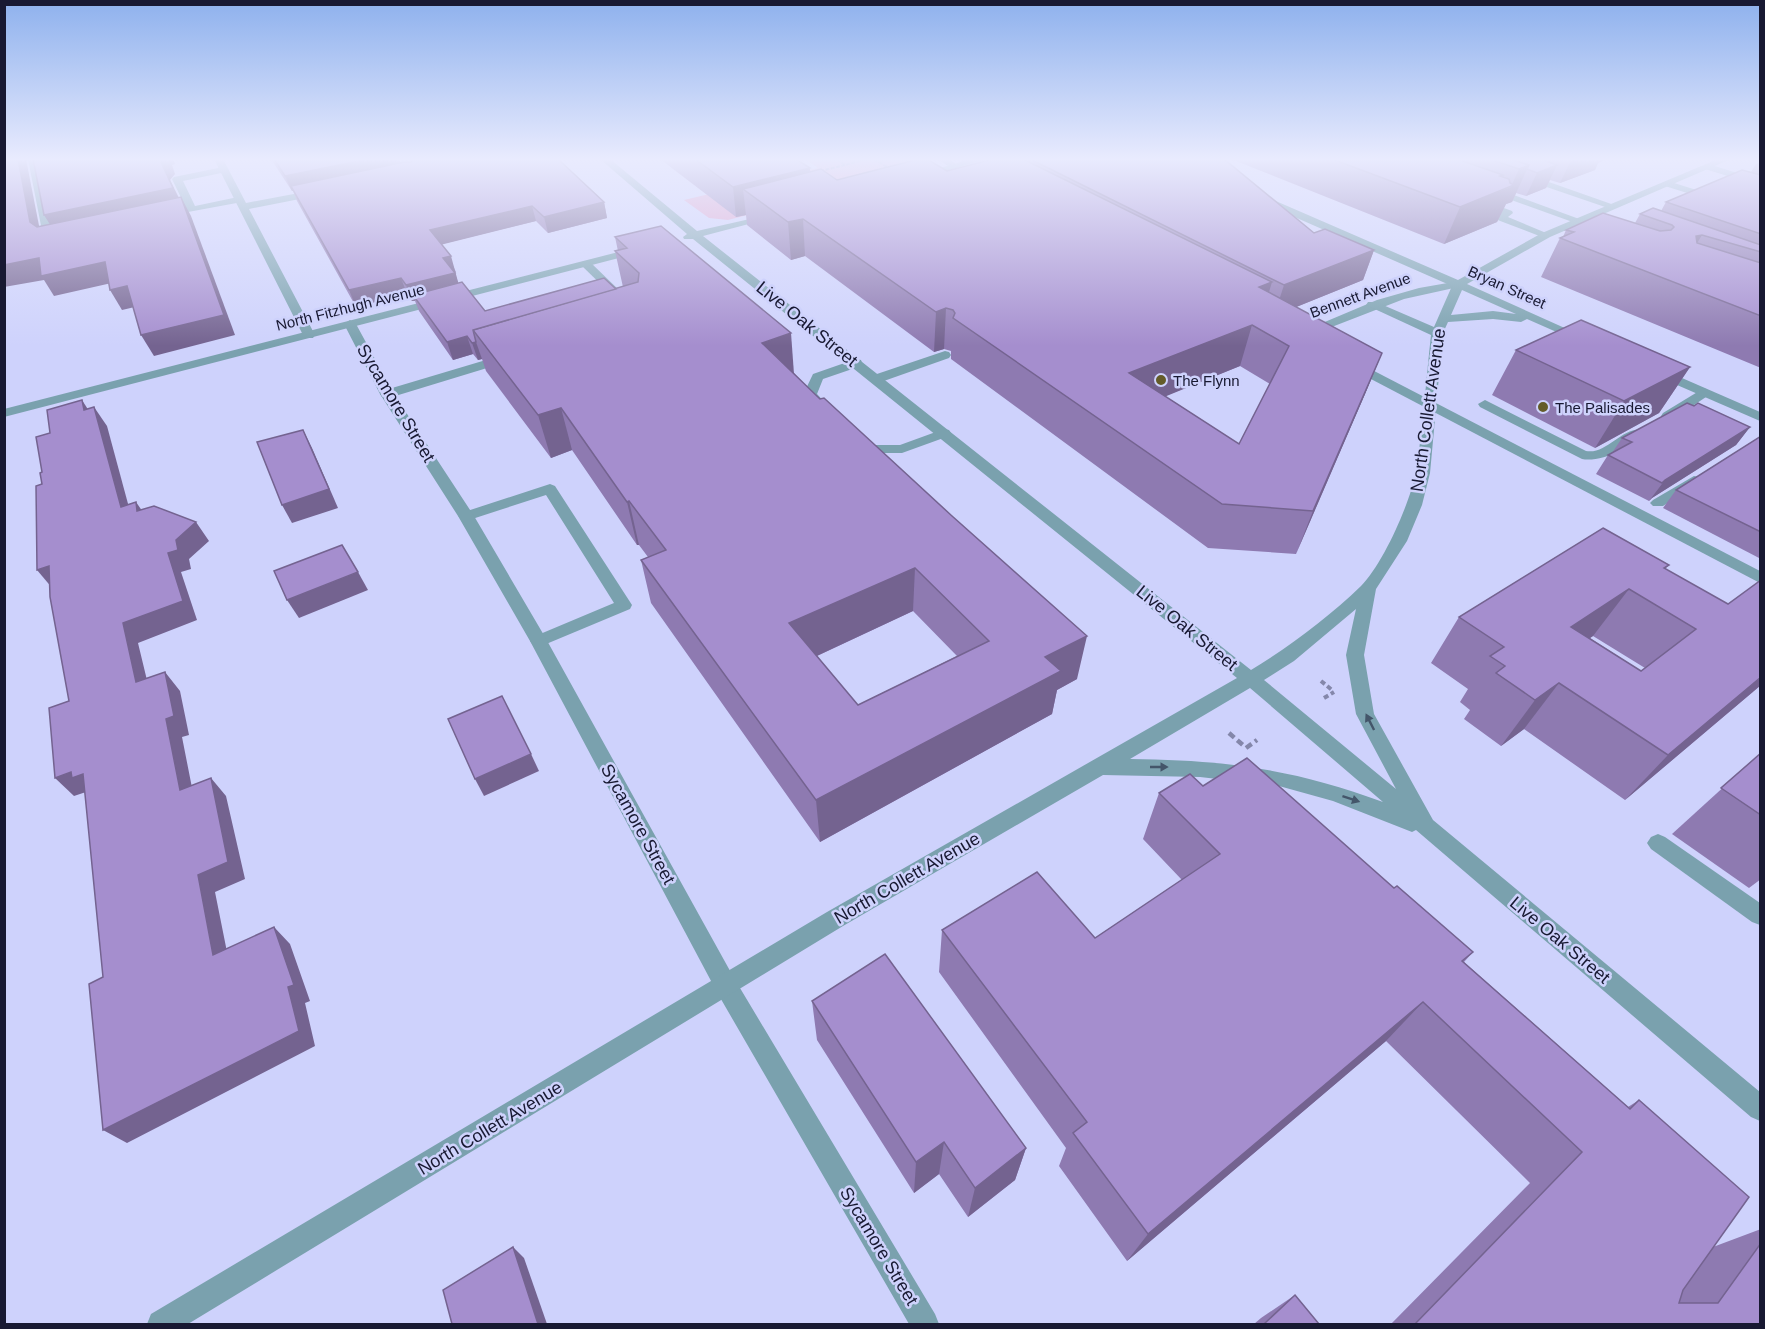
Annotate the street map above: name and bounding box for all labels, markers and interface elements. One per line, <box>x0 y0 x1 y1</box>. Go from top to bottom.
street label: Bryan Street <box>1465 262 1549 312</box>
street label: Bennett Avenue <box>1307 269 1413 321</box>
street label: Live Oak Street <box>752 277 862 371</box>
street label: North Fitzhugh Avenue <box>274 280 426 334</box>
street label: North Collett Avenue <box>1407 327 1449 493</box>
street label: Sycamore Street <box>353 340 439 466</box>
place label: The Flynn <box>1173 372 1240 389</box>
marker: The Flynn <box>1154 373 1168 387</box>
place label: The Palisades <box>1555 399 1650 416</box>
marker: The Palisades <box>1536 400 1550 414</box>
street label: Live Oak Street <box>1132 581 1242 675</box>
one-way arrow <box>1365 713 1375 730</box>
street label: Sycamore Street <box>597 761 679 887</box>
one-way arrow <box>1150 762 1169 772</box>
one-way arrow <box>1342 795 1360 804</box>
street label: North Collett Avenue <box>831 828 983 928</box>
street label: Live Oak Street <box>1506 892 1614 988</box>
street label: North Collett Avenue <box>414 1077 566 1179</box>
street label: Sycamore Street <box>836 1183 922 1309</box>

